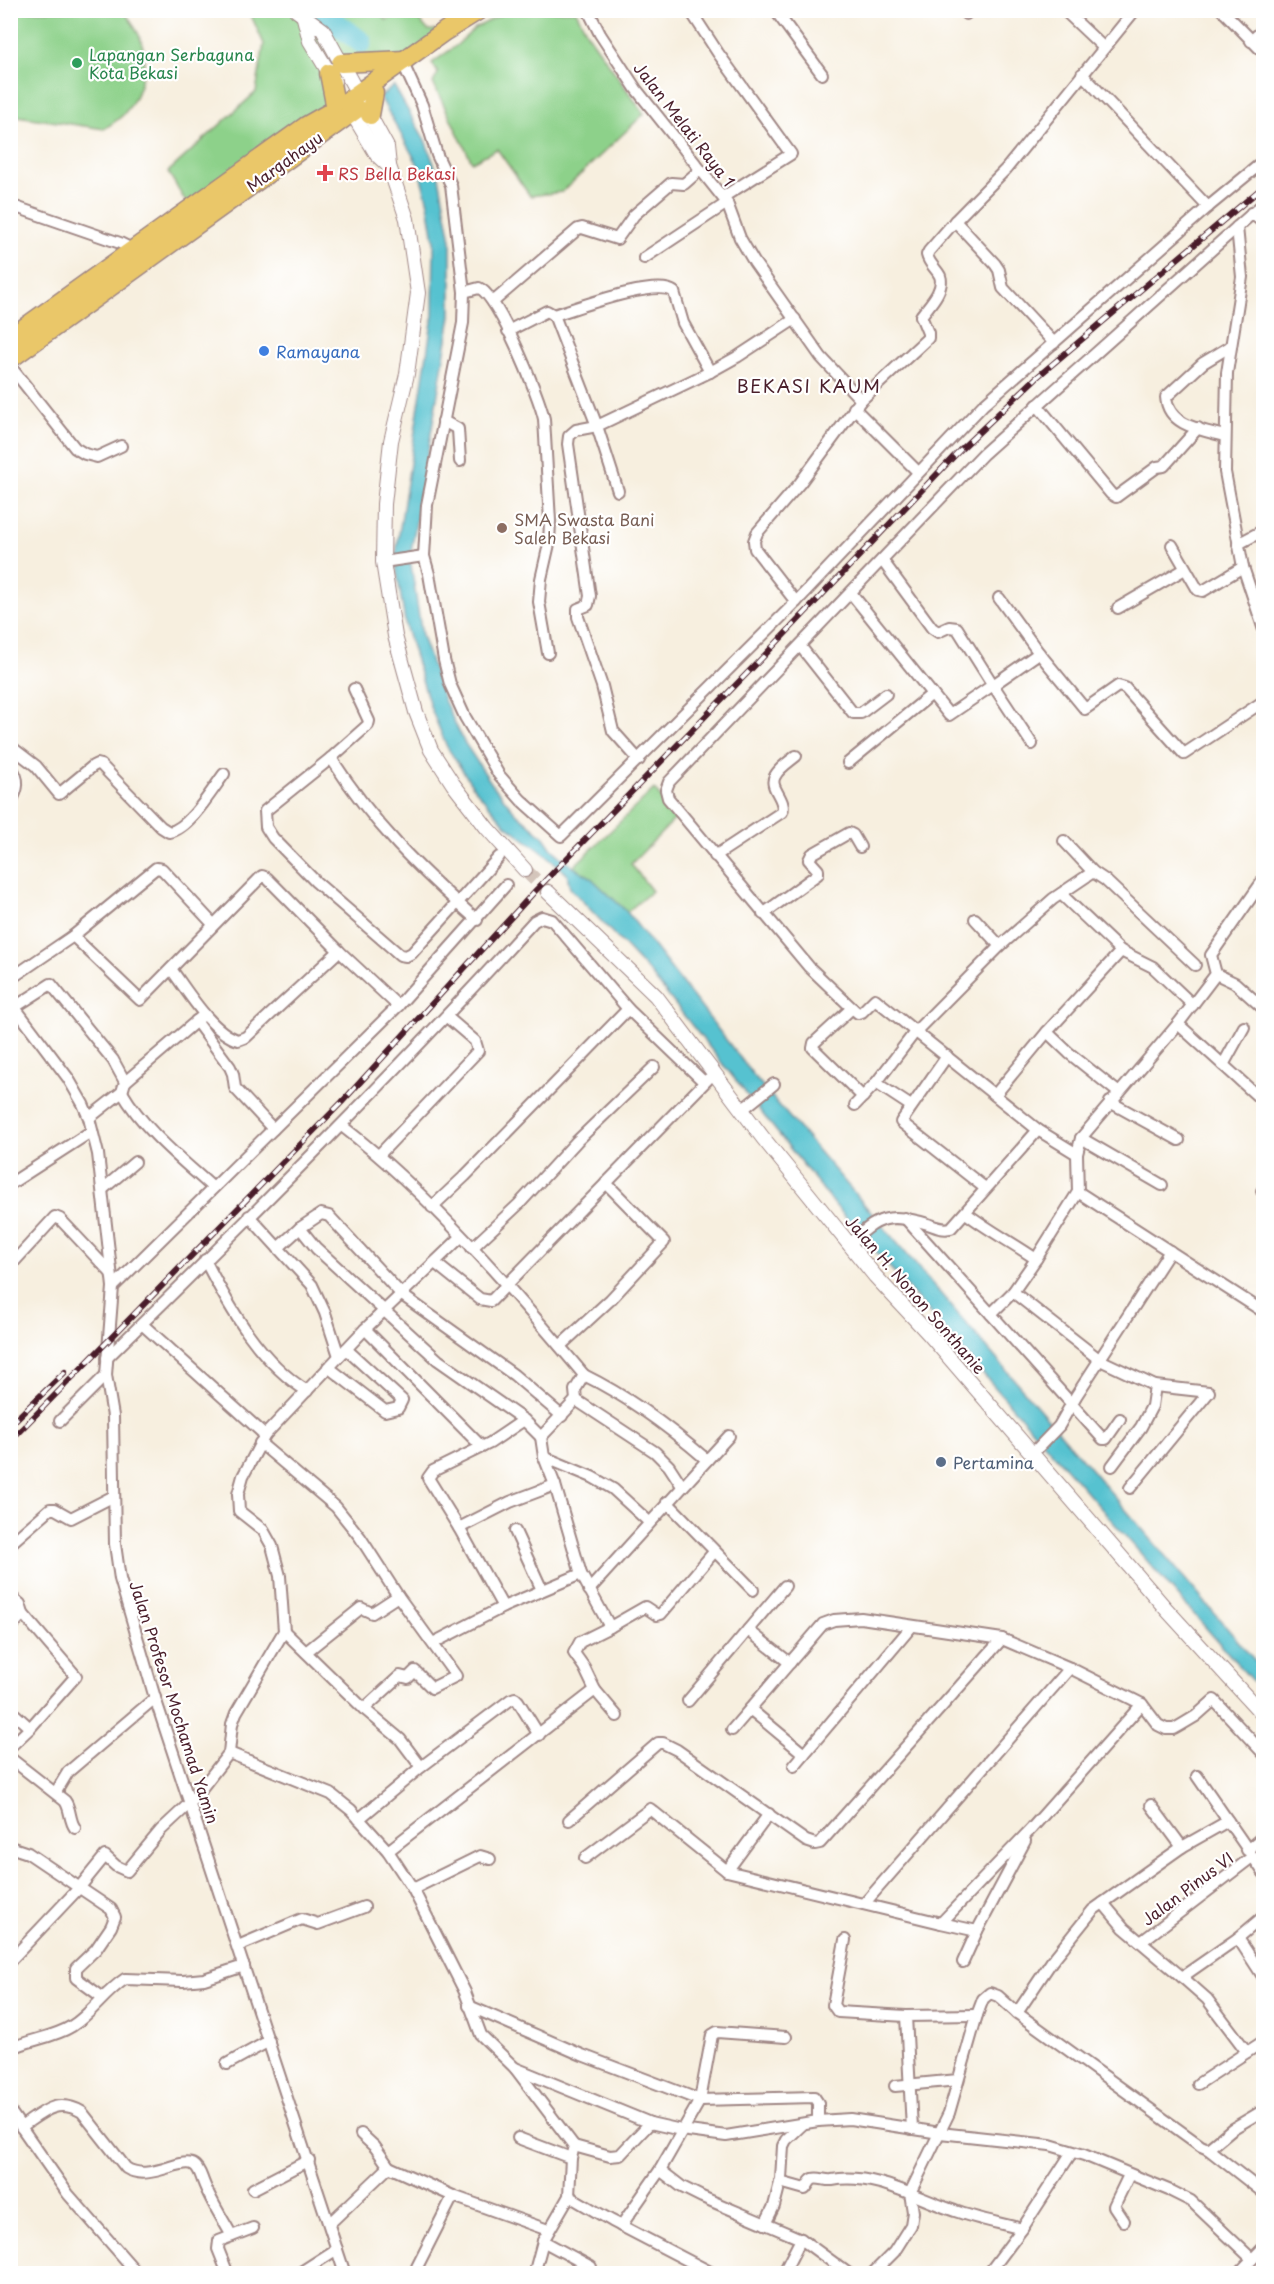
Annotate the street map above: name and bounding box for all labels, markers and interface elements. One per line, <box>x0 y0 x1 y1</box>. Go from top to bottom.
place label: Lapangan Serbaguna Kota Bekasi <box>89 42 254 84</box>
marker: Lapangan Serbaguna Kota Bekasi <box>70 56 84 70</box>
street label: Jalan Melati Raya 1 <box>629 57 741 191</box>
street label: Margahayu <box>241 125 327 197</box>
place label: RS Bella Bekasi <box>338 161 456 185</box>
marker: RS Bella Bekasi <box>316 164 334 182</box>
place label: Ramayana <box>276 339 360 363</box>
marker: Ramayana <box>257 344 271 358</box>
district label: BEKASI KAUM <box>737 372 881 399</box>
place label: SMA Swasta Bani Saleh Bekasi <box>514 507 655 549</box>
marker: SMA Swasta Bani Saleh Bekasi <box>495 521 509 535</box>
street label: Jalan H. Nonon Sonthanie <box>840 1209 992 1379</box>
place label: Pertamina <box>953 1450 1034 1474</box>
marker: Pertamina <box>934 1455 948 1469</box>
street label: Jalan Profesor Mochamad Yamin <box>124 1577 226 1827</box>
street label: Jalan Pinus VI <box>1136 1845 1238 1931</box>

